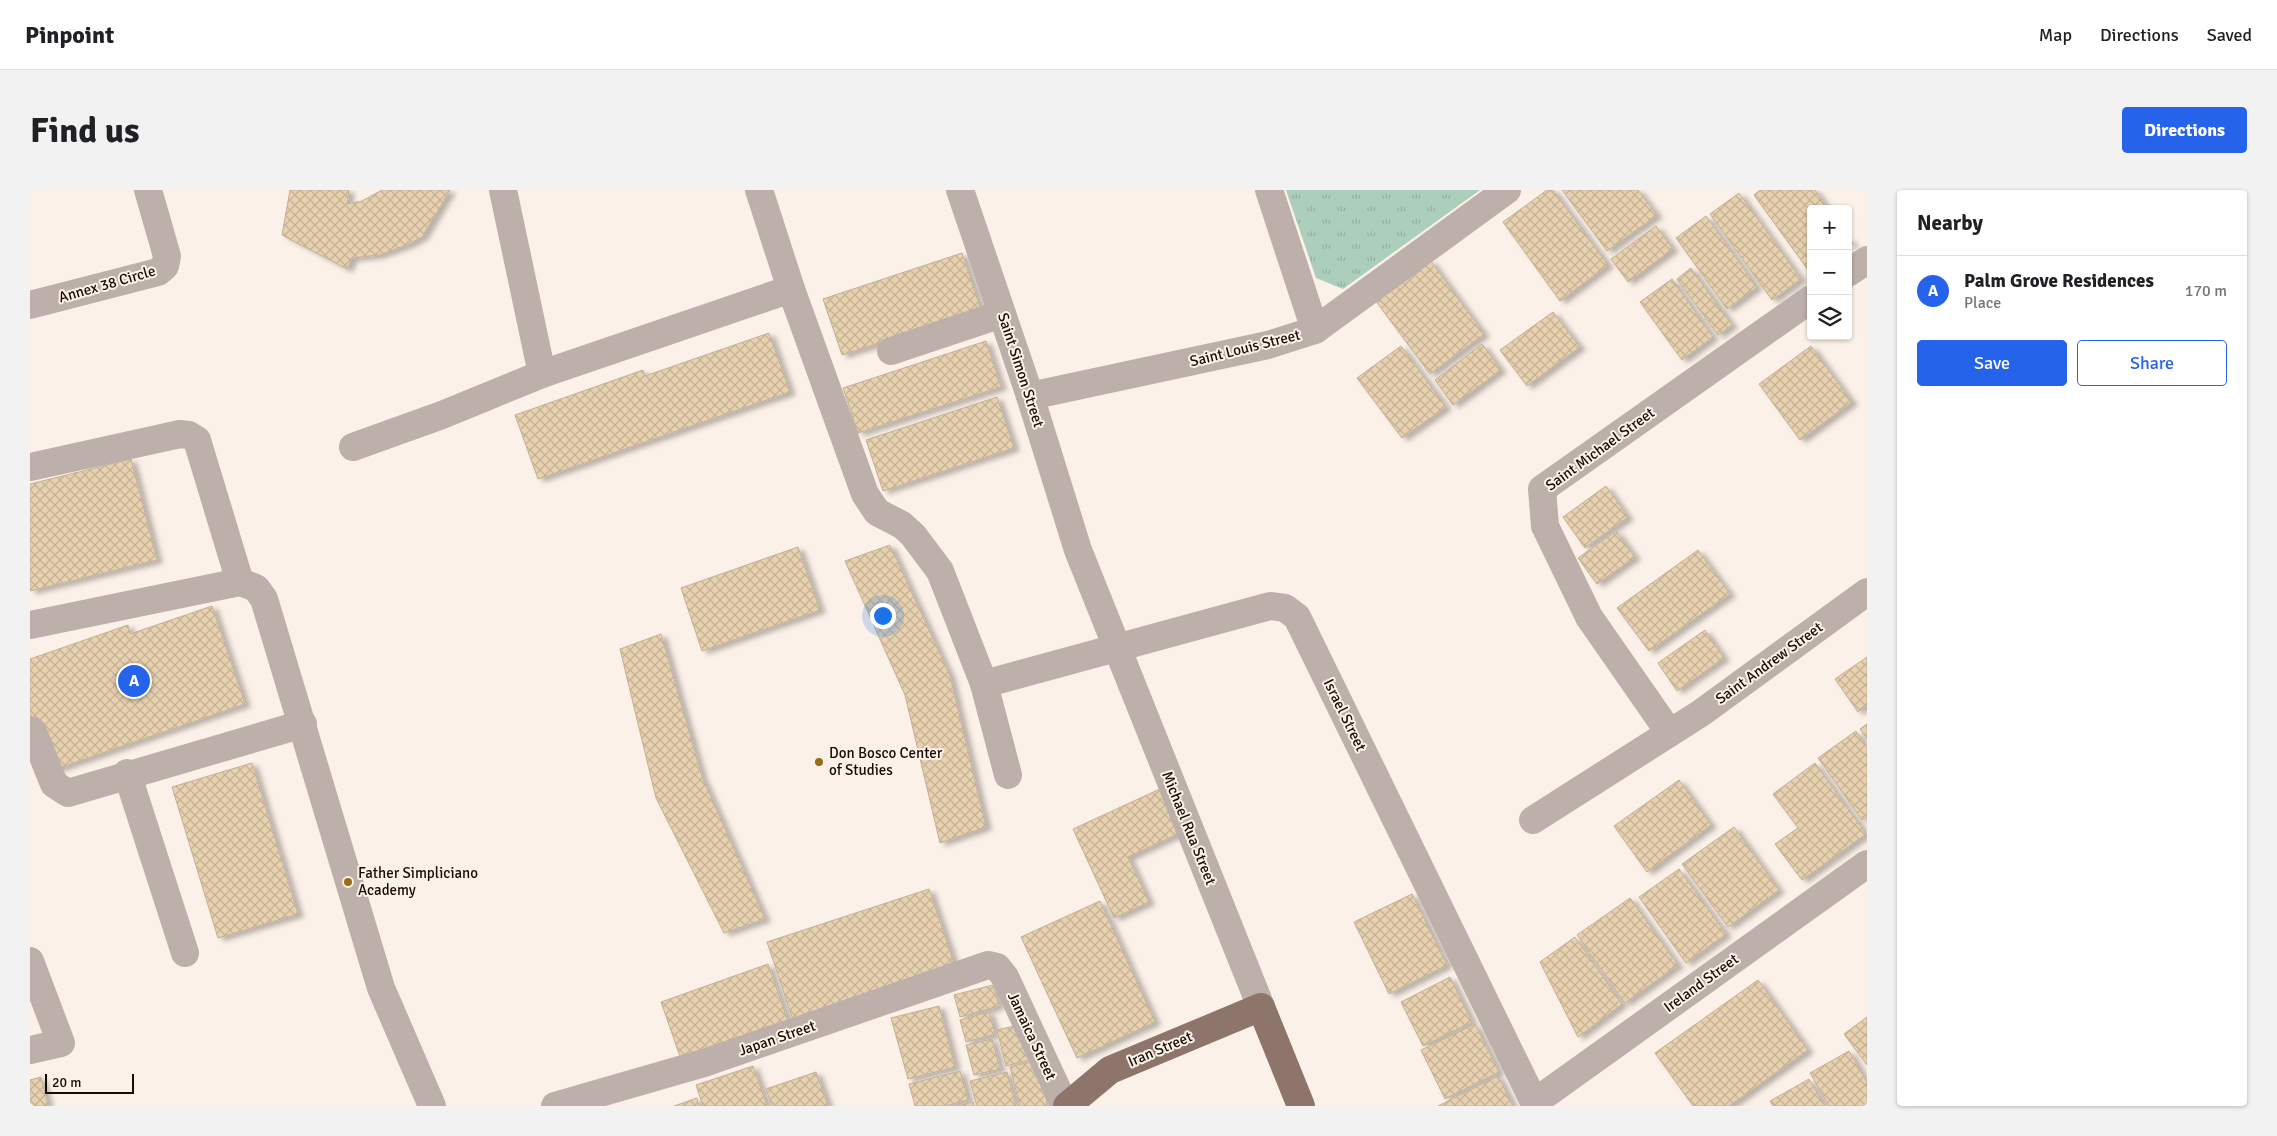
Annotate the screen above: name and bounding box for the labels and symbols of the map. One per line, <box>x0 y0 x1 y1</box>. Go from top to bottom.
street label: Annex 38 Circle <box>56 262 158 306</box>
street label: Saint Simon Street <box>994 310 1048 430</box>
street label: Saint Louis Street <box>1188 326 1302 370</box>
street label: Saint Michael Street <box>1542 404 1658 494</box>
your location <box>870 603 896 629</box>
street label: Saint Andrew Street <box>1712 618 1826 708</box>
pin: A <box>118 662 150 700</box>
street label: Israel Street <box>1320 676 1370 754</box>
place label: Don Bosco Center of Studies <box>829 744 943 779</box>
marker: Don Bosco Center of Studies <box>813 756 825 768</box>
street label: Michael Rua Street <box>1158 769 1220 887</box>
place label: Father Simpliciano Academy <box>358 864 478 899</box>
marker: Father Simpliciano Academy <box>342 876 354 888</box>
street label: Ireland Street <box>1660 950 1742 1016</box>
street label: Jamaica Street <box>1004 989 1060 1083</box>
street label: Japan Street <box>736 1016 818 1060</box>
street label: Iran Street <box>1125 1027 1195 1071</box>
scale bar <box>45 1071 134 1094</box>

